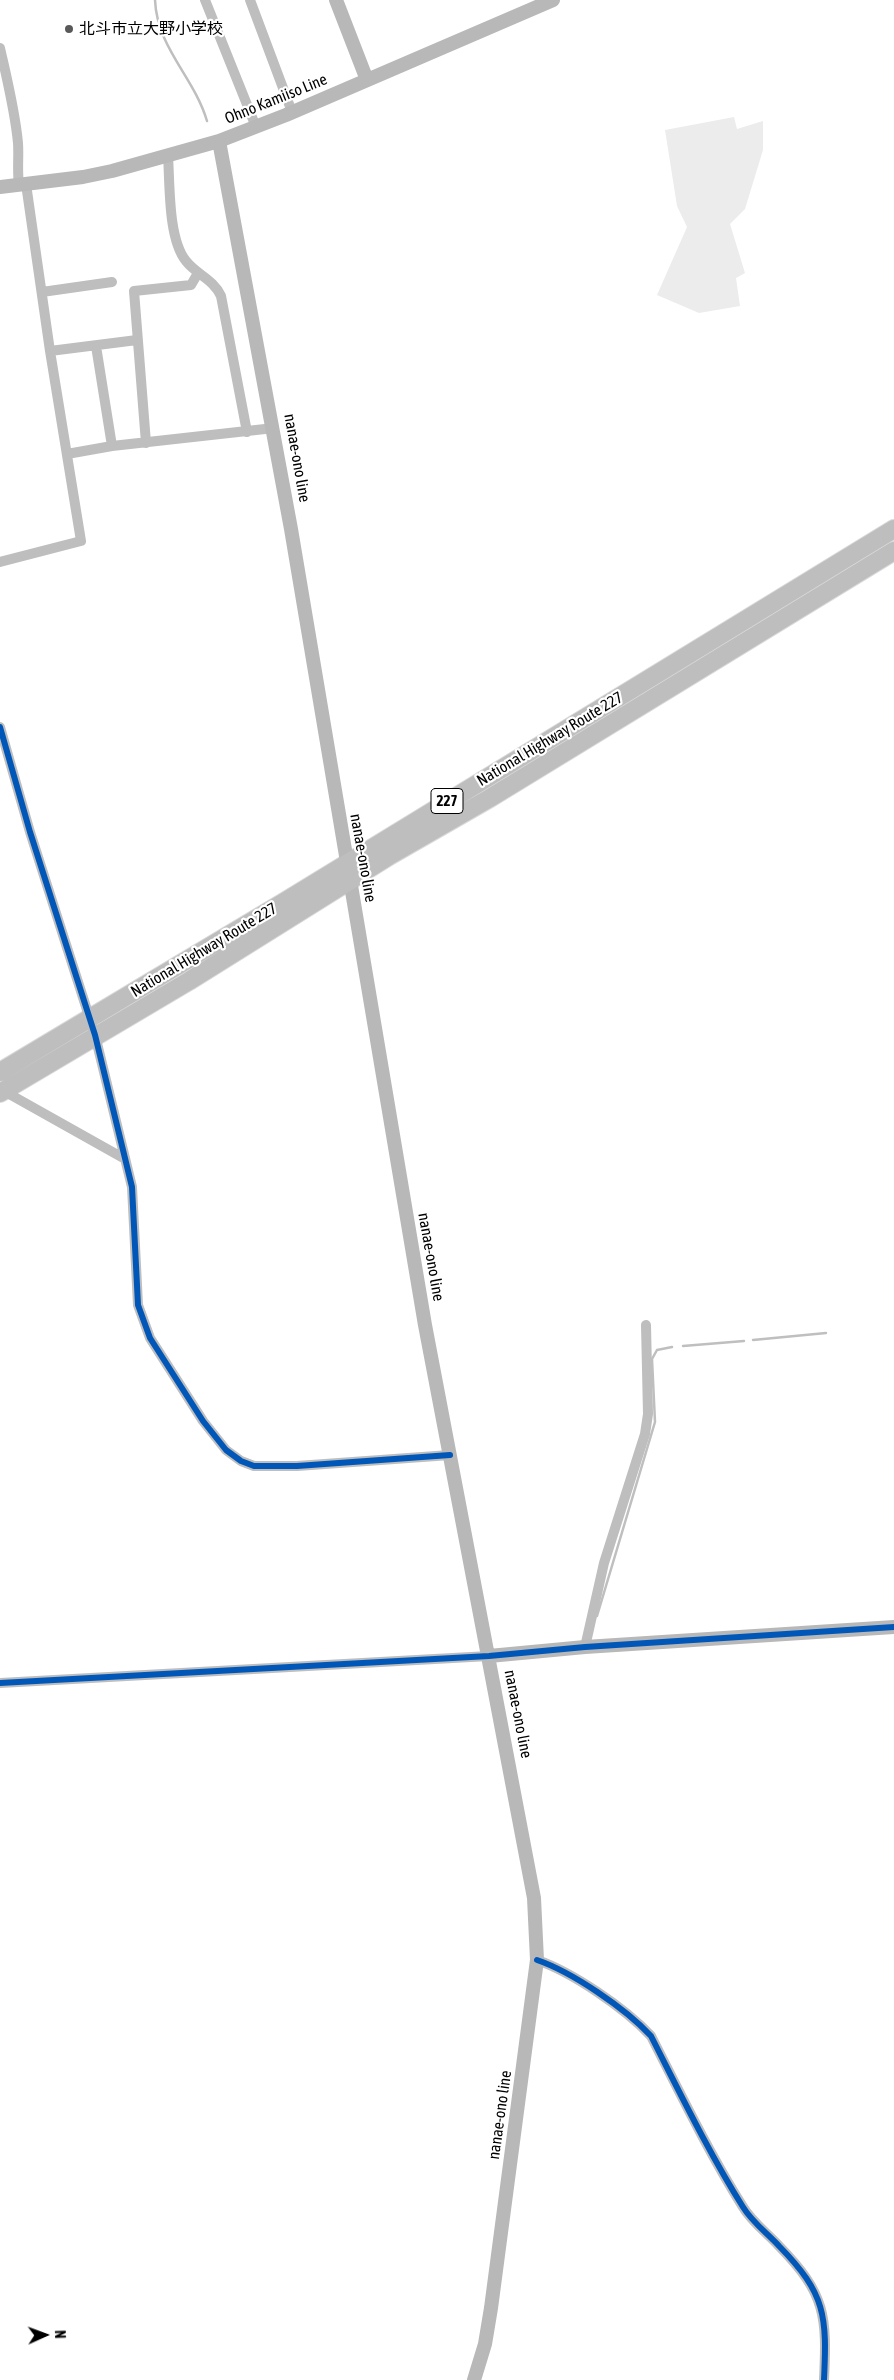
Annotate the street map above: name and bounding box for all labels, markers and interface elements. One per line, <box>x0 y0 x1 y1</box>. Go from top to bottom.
place label: 北斗市立大野小学校 <box>79 19 223 39</box>
marker: 北斗市立大野小学校 <box>63 23 75 35</box>
street label: Ohno Kamiiso Line <box>222 70 330 128</box>
street label: nanae-ono line <box>280 412 314 504</box>
street label: National Highway Route 227 <box>473 688 627 790</box>
road number: 227 <box>431 788 463 814</box>
street label: nanae-ono line <box>346 812 380 904</box>
street label: National Highway Route 227 <box>127 899 281 1001</box>
street label: nanae-ono line <box>414 1211 448 1303</box>
street label: nanae-ono line <box>500 1668 536 1760</box>
street label: nanae-ono line <box>484 2069 516 2161</box>
north arrow <box>20 2310 70 2360</box>
text: N <box>52 2330 68 2339</box>

